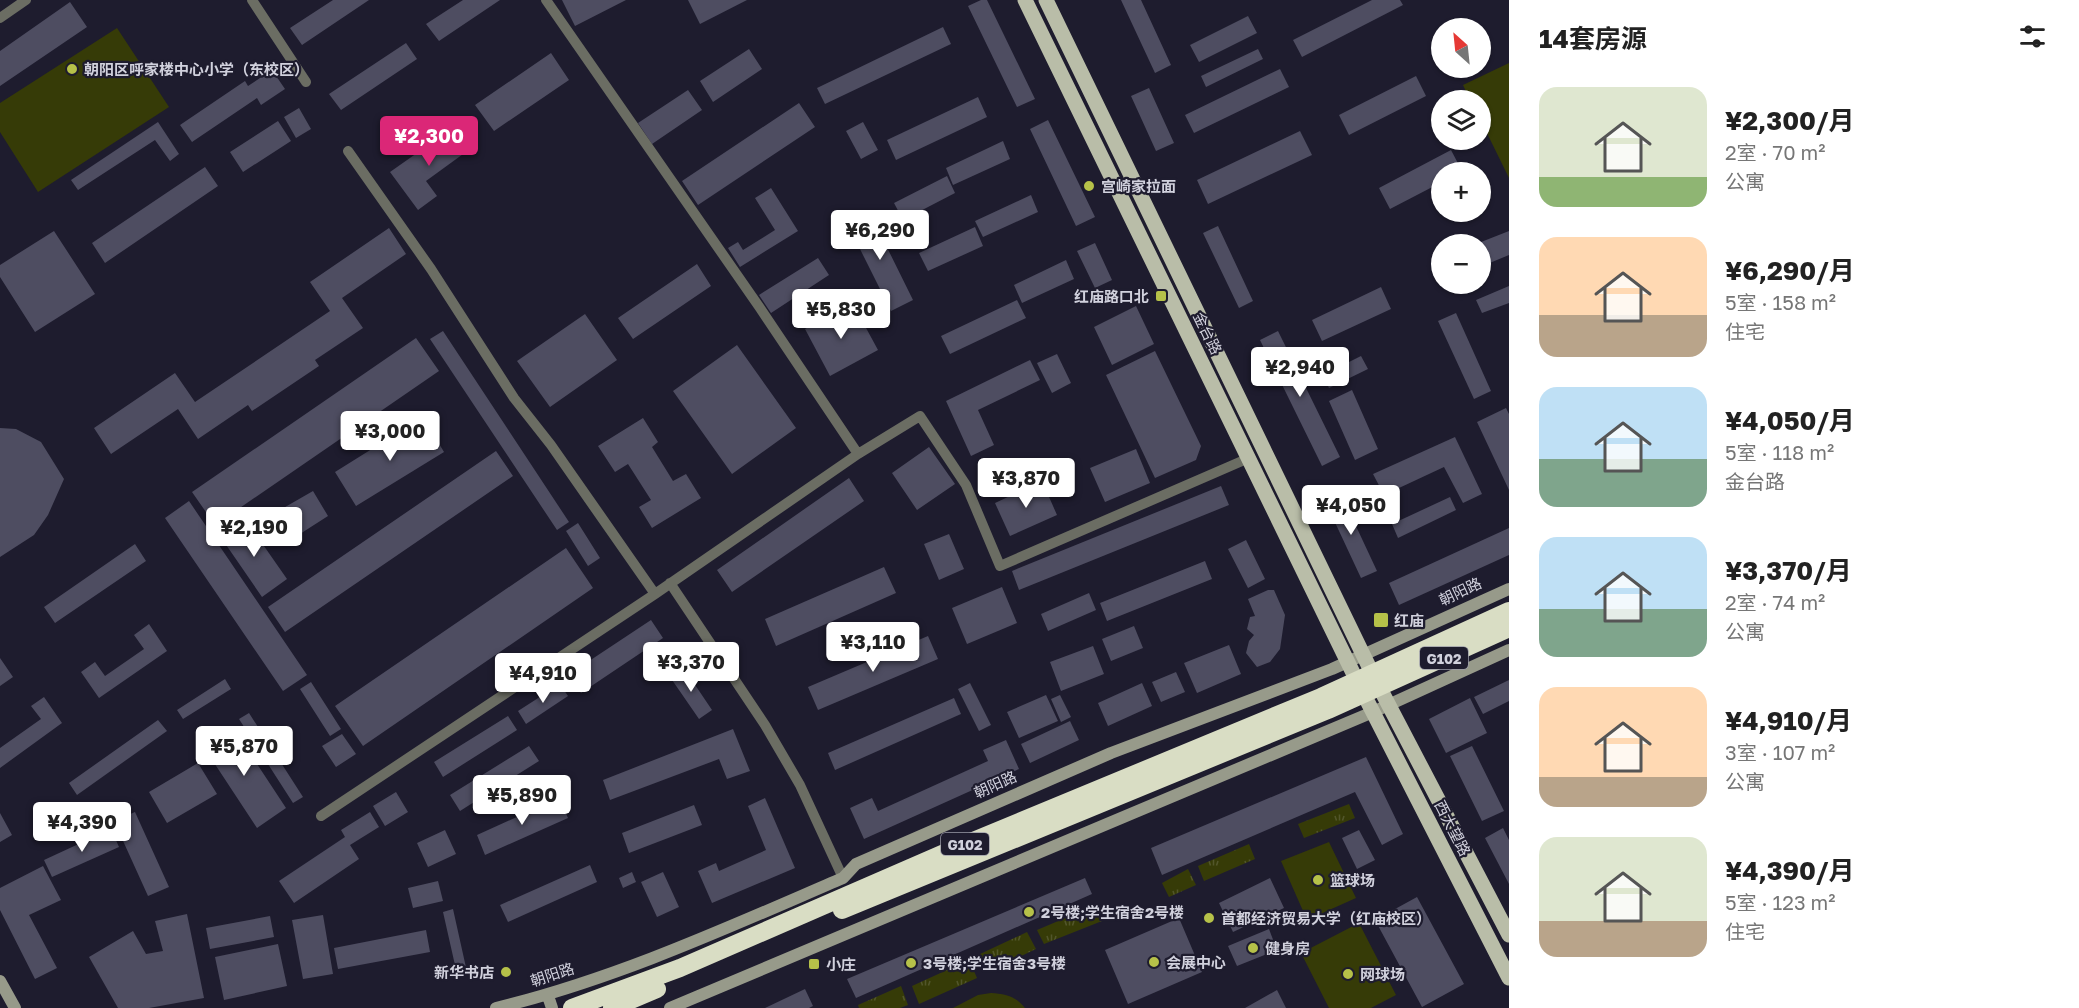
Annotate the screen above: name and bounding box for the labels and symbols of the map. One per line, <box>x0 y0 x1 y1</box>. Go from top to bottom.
north arrow <box>1431 18 1491 78</box>
place label: 朝阳区呼家楼中心小学（东校区） <box>84 60 309 78</box>
marker: 朝阳区呼家楼中心小学（东校区） <box>65 62 79 76</box>
pin: ¥2,300 <box>380 116 478 167</box>
place label: 宫崎家拉面 <box>1101 177 1176 195</box>
marker: 宫崎家拉面 <box>1082 179 1096 193</box>
pin: ¥6,290 <box>831 210 929 261</box>
place label: 红庙路口北 <box>1074 287 1149 305</box>
pin: ¥5,830 <box>792 289 890 340</box>
marker: 红庙路口北 <box>1154 289 1168 303</box>
street label: 金台路 <box>1190 309 1226 357</box>
pin: ¥2,940 <box>1251 347 1349 398</box>
pin: ¥3,000 <box>341 411 439 462</box>
pin: ¥3,870 <box>977 458 1075 509</box>
pin: ¥4,050 <box>1302 485 1400 536</box>
pin: ¥2,190 <box>205 507 303 558</box>
street label: 朝阳路 <box>1436 573 1484 609</box>
marker: 红庙 <box>1372 611 1390 629</box>
place label: 红庙 <box>1394 611 1424 629</box>
pin: ¥3,110 <box>824 622 922 673</box>
pin: ¥3,370 <box>642 642 740 693</box>
road number: G102 <box>1420 647 1468 669</box>
pin: ¥4,910 <box>494 653 592 704</box>
pin: ¥5,870 <box>195 726 293 777</box>
street label: 朝阳路 <box>971 767 1019 801</box>
pin: ¥5,890 <box>473 775 571 826</box>
street label: 西大望路 <box>1431 797 1475 859</box>
pin: ¥4,390 <box>33 802 131 853</box>
road number: G102 <box>941 833 989 855</box>
place label: 篮球场 <box>1330 871 1375 889</box>
marker: 篮球场 <box>1311 873 1325 887</box>
place label: 2号楼;学生宿舍2号楼 <box>1041 903 1184 921</box>
marker: 2号楼;学生宿舍2号楼 <box>1022 905 1036 919</box>
place label: 首都经济贸易大学（红庙校区） <box>1221 909 1431 927</box>
marker: 首都经济贸易大学（红庙校区） <box>1202 911 1216 925</box>
place label: 健身房 <box>1265 939 1310 957</box>
marker: 健身房 <box>1246 941 1260 955</box>
place label: 会展中心 <box>1166 953 1226 971</box>
place label: 3号楼;学生宿舍3号楼 <box>923 954 1066 972</box>
place label: 小庄 <box>826 955 856 973</box>
marker: 会展中心 <box>1147 955 1161 969</box>
marker: 3号楼;学生宿舍3号楼 <box>904 956 918 970</box>
marker: 小庄 <box>807 957 821 971</box>
street label: 朝阳路 <box>528 958 576 990</box>
place label: 新华书店 <box>434 963 494 981</box>
marker: 新华书店 <box>499 965 513 979</box>
place label: 网球场 <box>1360 965 1405 983</box>
marker: 网球场 <box>1341 967 1355 981</box>

